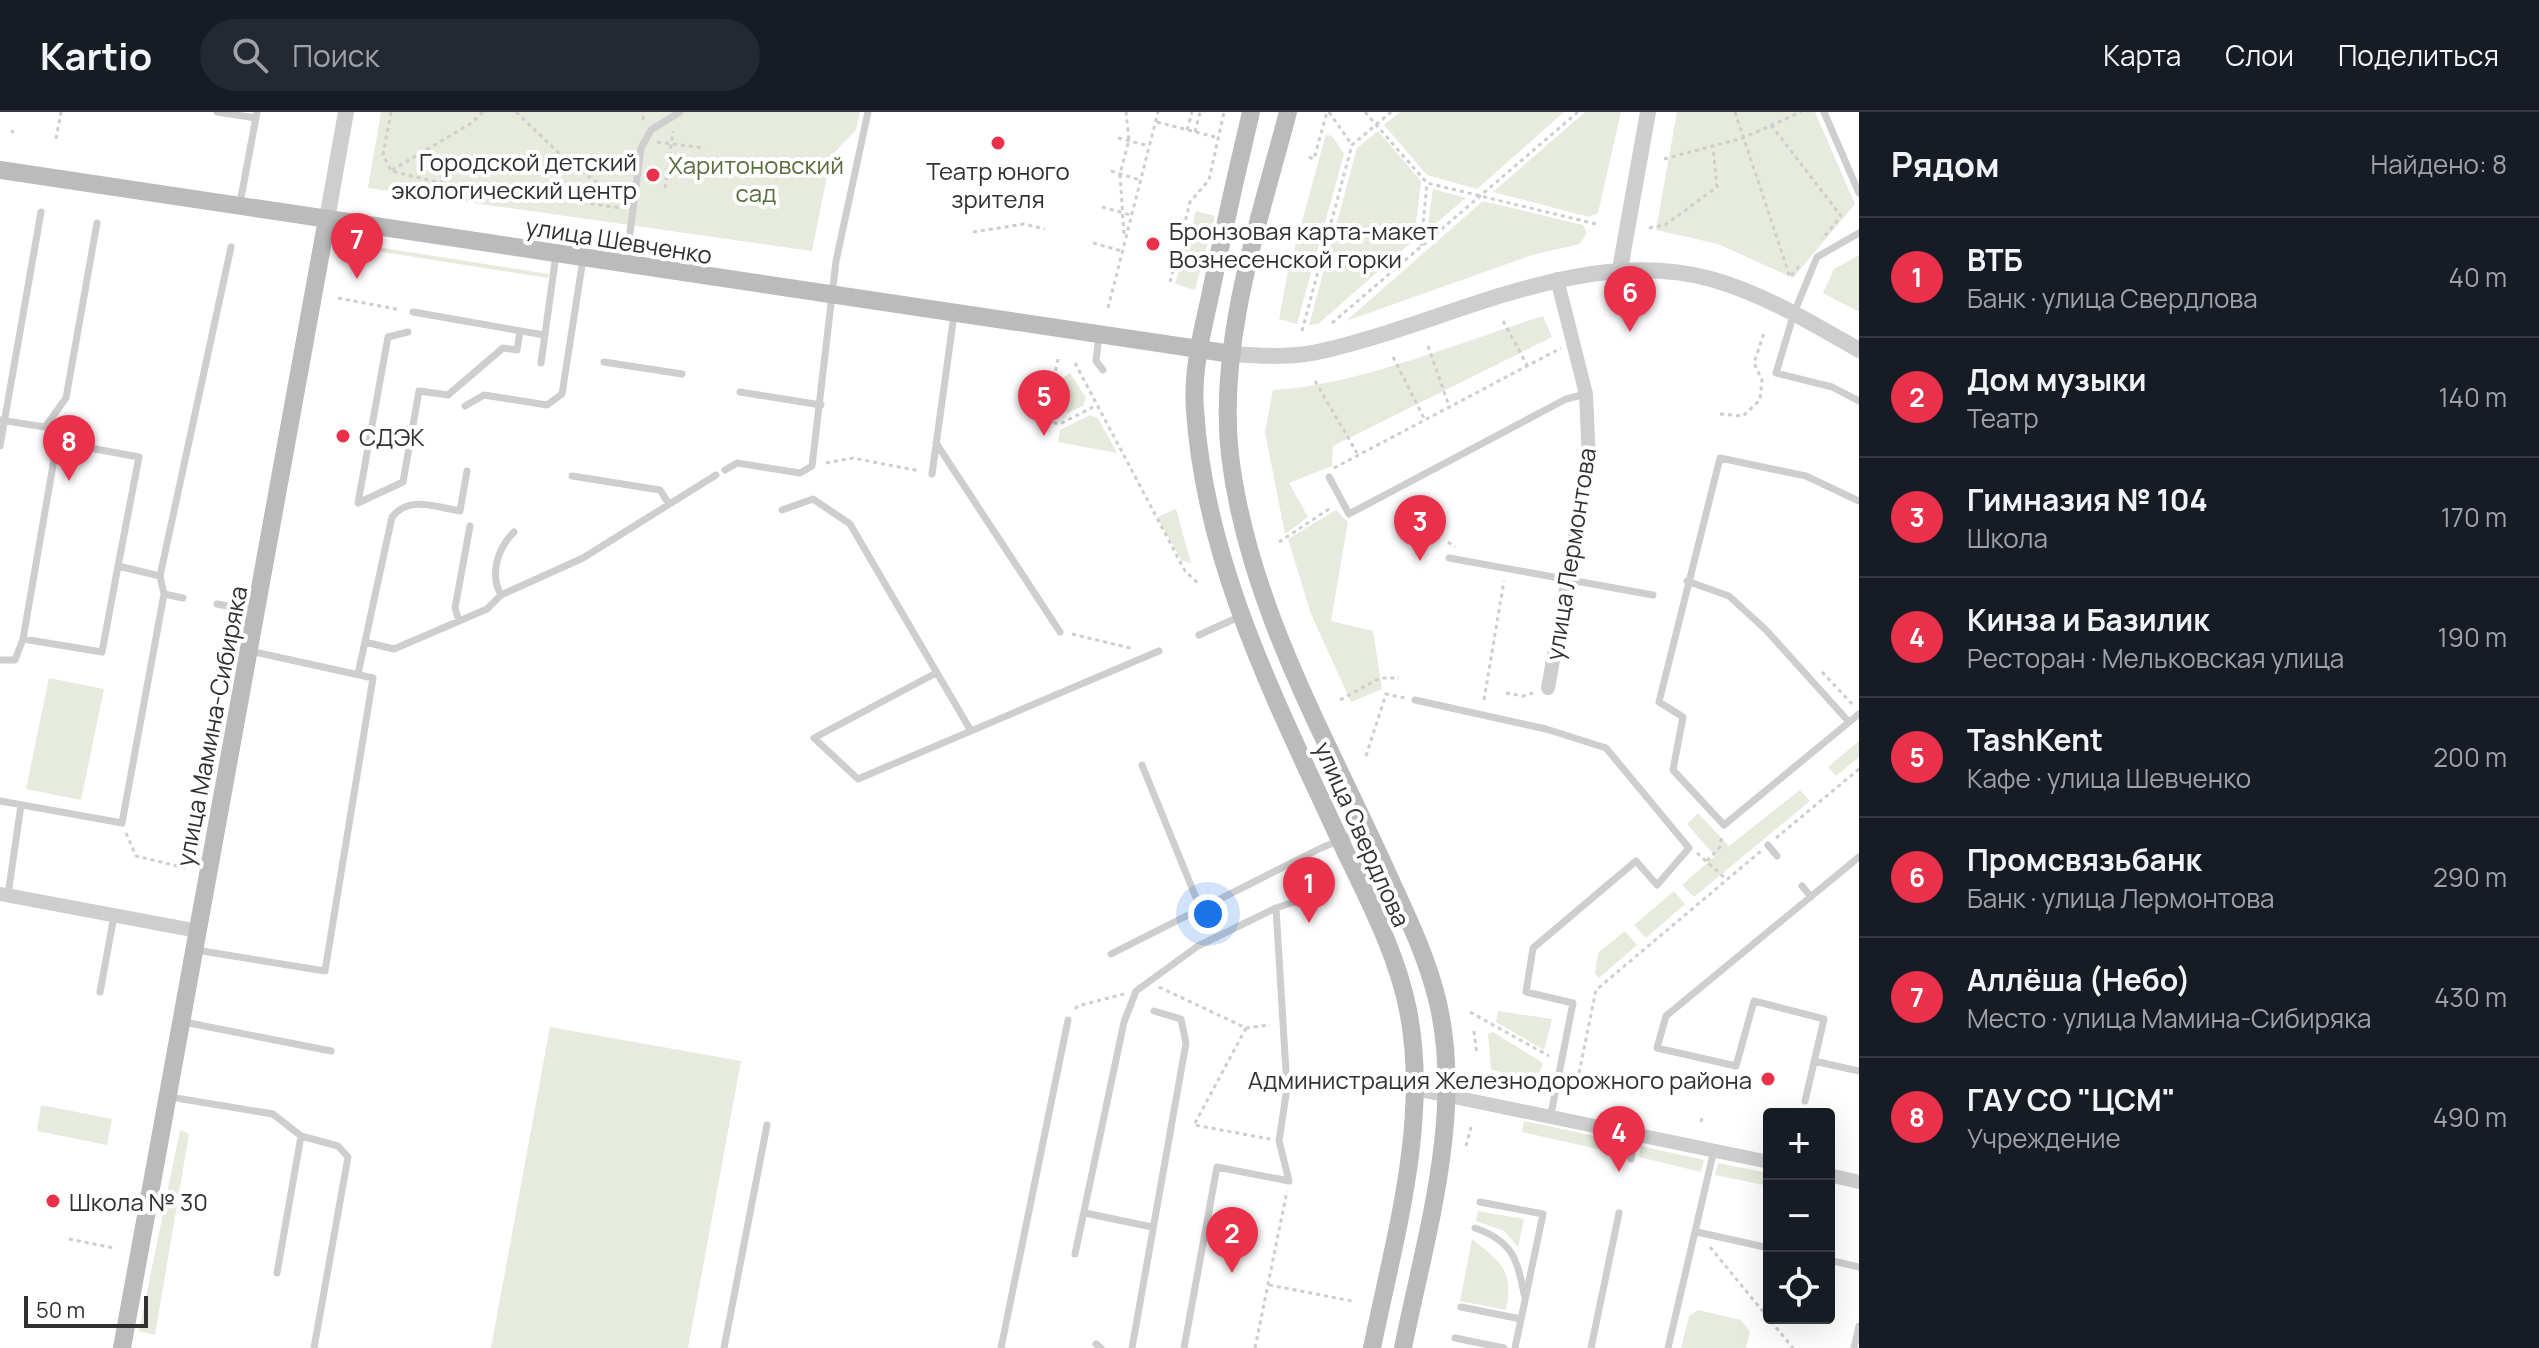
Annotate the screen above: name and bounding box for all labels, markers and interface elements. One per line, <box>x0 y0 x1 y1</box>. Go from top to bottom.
search box <box>200 19 760 91</box>
text: Kartio <box>40 29 152 81</box>
icon: search <box>228 33 272 77</box>
text: Поиск <box>292 35 379 76</box>
text: Карта <box>2103 36 2181 74</box>
text: Слои <box>2225 36 2294 74</box>
text: Поделиться <box>2338 36 2499 74</box>
marker: Театр юного зрителя <box>989 134 1007 152</box>
text: Рядом <box>1891 141 2000 187</box>
place label: Городской детский экологический центр <box>391 145 637 206</box>
text: Найдено: 8 <box>2370 146 2507 182</box>
park label: Харитоновский сад <box>668 148 844 209</box>
place label: Театр юного зрителя <box>926 154 1070 215</box>
marker: Городской детский экологический центр <box>644 166 662 184</box>
street label: улица Шевченко <box>523 209 715 271</box>
pin: 7 <box>331 213 383 279</box>
place label: Бронзовая карта-макет Вознесенской горки <box>1169 214 1439 275</box>
marker: Бронзовая карта-макет Вознесенской горки <box>1144 235 1162 253</box>
text: ВТБ <box>1967 239 2023 280</box>
text: 1 <box>1911 259 1923 295</box>
text: 40 m <box>2449 259 2507 295</box>
pin: 6 <box>1604 266 1656 332</box>
text: Банк · улица Свердлова <box>1967 280 2258 316</box>
text: Дом музыки <box>1967 359 2147 400</box>
pin: 5 <box>1018 370 1070 436</box>
text: 2 <box>1909 379 1925 415</box>
text: 140 m <box>2438 379 2507 415</box>
text: Театр <box>1967 400 2039 436</box>
pin: 8 <box>43 415 95 481</box>
place label: СДЭК <box>359 420 425 453</box>
marker: СДЭК <box>334 427 352 445</box>
street label: улица Лермонтова <box>1537 445 1603 663</box>
text: Гимназия № 104 <box>1967 479 2208 520</box>
pin: 3 <box>1394 495 1446 561</box>
text: 3 <box>1909 499 1925 535</box>
text: 170 m <box>2441 499 2507 535</box>
text: Школа <box>1967 520 2048 556</box>
street label: улица Мамина-Сибиряка <box>168 583 254 869</box>
text: Кинза и Базилик <box>1967 599 2209 640</box>
text: 4 <box>1909 619 1925 655</box>
text: 190 m <box>2438 619 2507 655</box>
text: Ресторан · Мельковская улица <box>1967 640 2344 676</box>
text: TashKent <box>1967 719 2103 760</box>
street label: улица Свердлова <box>1307 736 1419 932</box>
text: 5 <box>1909 739 1925 775</box>
text: 200 m <box>2433 739 2507 775</box>
text: Кафе · улица Шевченко <box>1967 760 2251 796</box>
text: Промсвязьбанк <box>1967 839 2202 880</box>
pin: 1 <box>1283 857 1335 923</box>
text: 6 <box>1909 859 1925 895</box>
text: 290 m <box>2433 859 2507 895</box>
text: Банк · улица Лермонтова <box>1967 880 2275 916</box>
your location <box>1188 894 1228 934</box>
text: Аллёша (Небо) <box>1967 959 2191 1000</box>
text: 7 <box>1910 979 1924 1015</box>
text: 430 m <box>2434 979 2507 1015</box>
text: Место · улица Мамина-Сибиряка <box>1967 1000 2372 1036</box>
place label: Администрация Железнодорожного района <box>1248 1063 1752 1096</box>
marker: Администрация Железнодорожного района <box>1759 1070 1777 1088</box>
text: ГАУ СО "ЦСМ" <box>1967 1079 2176 1120</box>
text: 8 <box>1909 1099 1925 1135</box>
text: 490 m <box>2433 1099 2507 1135</box>
pin: 4 <box>1593 1106 1645 1172</box>
map controls <box>1763 1108 1835 1324</box>
button: + <box>1763 1108 1835 1180</box>
text: Учреждение <box>1967 1120 2121 1156</box>
button: − <box>1763 1180 1835 1252</box>
place label: Школа № 30 <box>69 1185 208 1218</box>
marker: Школа № 30 <box>44 1192 62 1210</box>
pin: 2 <box>1206 1207 1258 1273</box>
button: locate <box>1763 1252 1835 1324</box>
scale bar <box>24 1292 148 1328</box>
text: 50 m <box>36 1295 85 1325</box>

